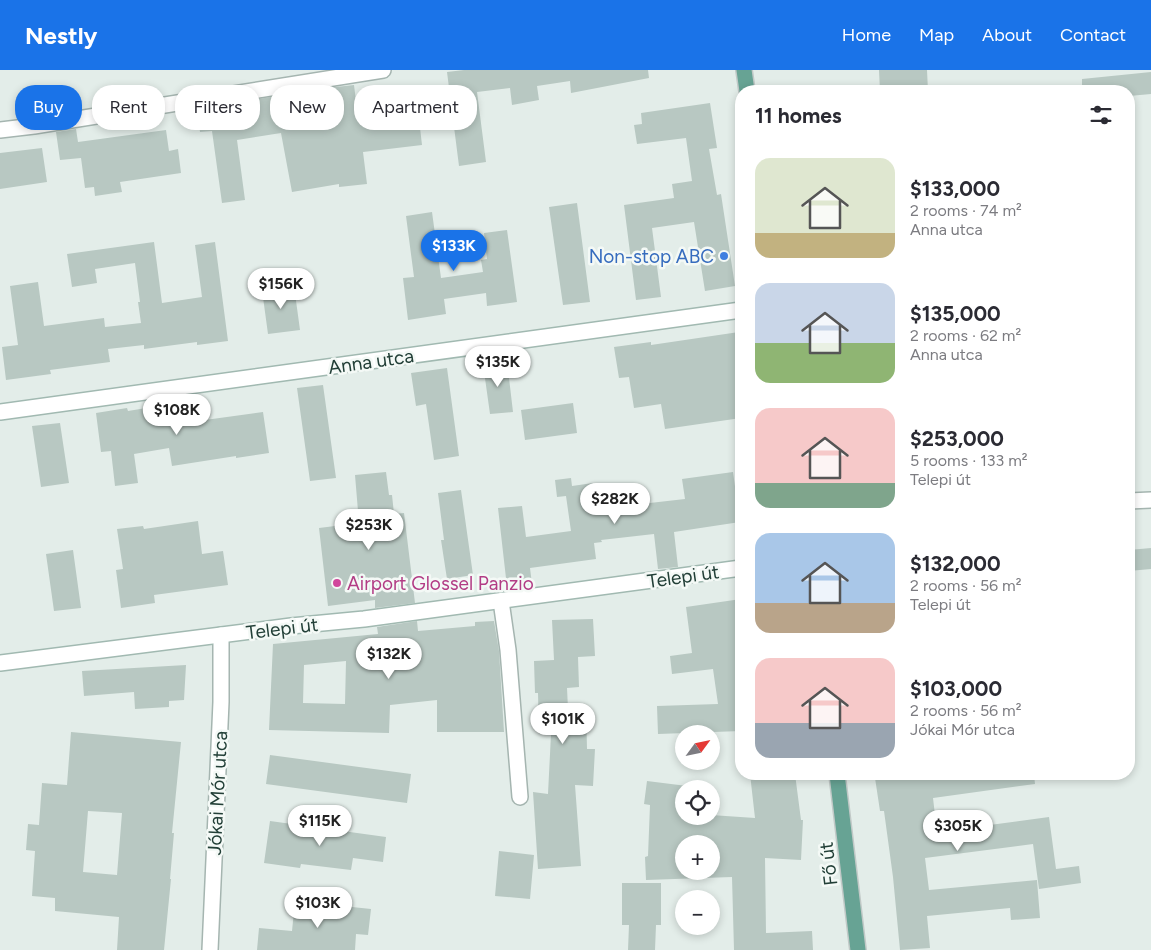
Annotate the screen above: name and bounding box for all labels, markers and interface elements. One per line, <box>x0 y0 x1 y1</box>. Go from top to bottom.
text: Nestly <box>25 21 97 50</box>
text: Home <box>842 24 891 46</box>
text: Map <box>919 24 954 46</box>
text: About <box>982 24 1032 46</box>
text: Contact <box>1060 24 1126 46</box>
chip: Buy <box>15 85 82 130</box>
chip: Rent <box>92 85 165 130</box>
chip: Filters <box>175 85 260 130</box>
chip: New <box>270 85 344 130</box>
chip: Apartment <box>354 85 477 130</box>
icon: filters <box>1087 101 1115 129</box>
text: 11 homes <box>755 103 842 128</box>
text: $133,000 <box>910 176 1000 201</box>
icon: home <box>795 178 855 238</box>
text: 2 rooms · 74 m² <box>910 201 1022 220</box>
text: Anna utca <box>910 220 983 239</box>
pin: $133K <box>419 230 489 272</box>
text: $133K <box>432 236 476 255</box>
place label: Non-stop ABC <box>589 245 714 268</box>
marker: Non-stop ABC <box>718 250 730 262</box>
pin: $156K <box>246 268 316 310</box>
text: $156K <box>259 274 303 293</box>
text: $135,000 <box>910 301 1001 326</box>
icon: home <box>795 303 855 363</box>
text: 2 rooms · 62 m² <box>910 326 1021 345</box>
street label: Anna utca <box>327 344 415 379</box>
text: Anna utca <box>910 345 983 364</box>
pin: $135K <box>463 346 533 388</box>
text: $135K <box>476 352 520 371</box>
pin: $108K <box>142 394 212 436</box>
text: $108K <box>154 400 200 419</box>
text: $253,000 <box>910 426 1004 451</box>
icon: home <box>795 428 855 488</box>
text: 5 rooms · 133 m² <box>910 451 1028 470</box>
text: Telepi út <box>910 470 971 489</box>
pin: $282K <box>580 482 650 525</box>
text: $282K <box>591 489 639 508</box>
pin: $253K <box>334 508 404 551</box>
text: $253K <box>346 515 392 534</box>
text: $132,000 <box>910 551 1001 576</box>
icon: home <box>795 553 855 613</box>
street label: Telepi út <box>646 560 720 593</box>
place label: Airport Glossel Panzio <box>347 572 534 595</box>
text: 2 rooms · 56 m² <box>910 576 1022 595</box>
marker: Airport Glossel Panzio <box>331 577 343 589</box>
text: Telepi út <box>910 595 971 614</box>
street label: Telepi út <box>245 613 319 644</box>
pin: $132K <box>354 638 424 680</box>
text: $132K <box>367 644 411 663</box>
text: $103,000 <box>910 676 1002 701</box>
icon: home <box>795 678 855 738</box>
text: 2 rooms · 56 m² <box>910 701 1022 720</box>
pin: $101K <box>528 702 598 745</box>
text: $101K <box>541 709 585 728</box>
text: Jókai Mór utca <box>910 720 1015 739</box>
north arrow <box>675 725 720 770</box>
map controls <box>675 725 720 935</box>
street label: Jókai Mór utca <box>203 730 232 856</box>
button: locate <box>675 780 720 825</box>
pin: $115K <box>285 804 355 847</box>
pin: $305K <box>923 810 993 852</box>
text: $115K <box>299 811 341 830</box>
text: $305K <box>934 816 982 835</box>
button: + <box>675 835 720 880</box>
street label: Fő út <box>814 841 843 887</box>
pin: $103K <box>283 886 353 929</box>
button: − <box>675 890 720 935</box>
text: $103K <box>295 893 341 912</box>

